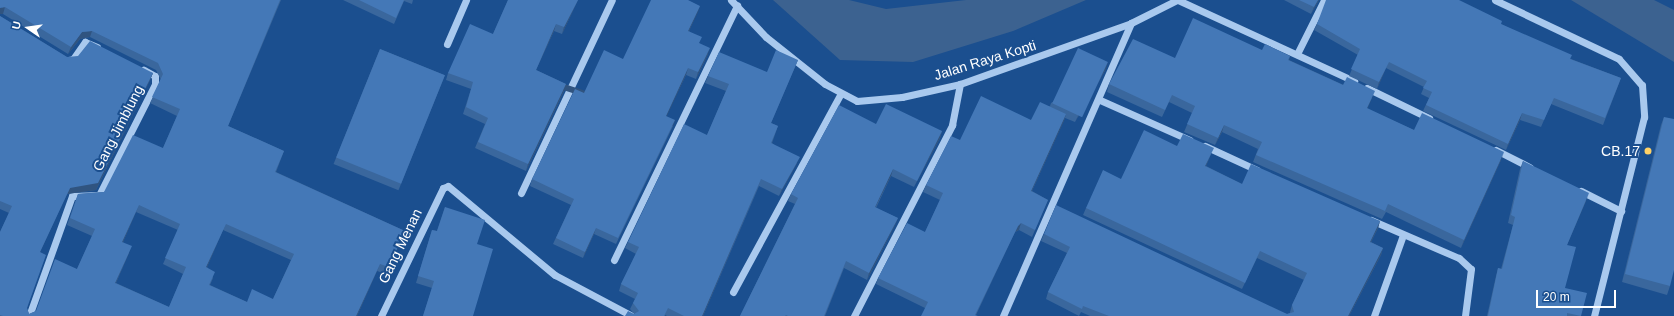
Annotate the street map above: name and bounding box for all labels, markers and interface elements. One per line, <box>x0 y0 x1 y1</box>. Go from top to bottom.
north arrow <box>8 8 48 48</box>
text: U <box>10 20 23 31</box>
street label: Jalan Raya Kopti <box>932 36 1038 84</box>
street label: Gang Jimblung <box>89 82 147 174</box>
place label: CB.17 <box>1601 143 1640 159</box>
marker: CB.17 <box>1643 146 1653 156</box>
street label: Gang Menan <box>375 206 425 286</box>
scale bar <box>1538 282 1618 308</box>
text: 20 m <box>1543 290 1570 304</box>

